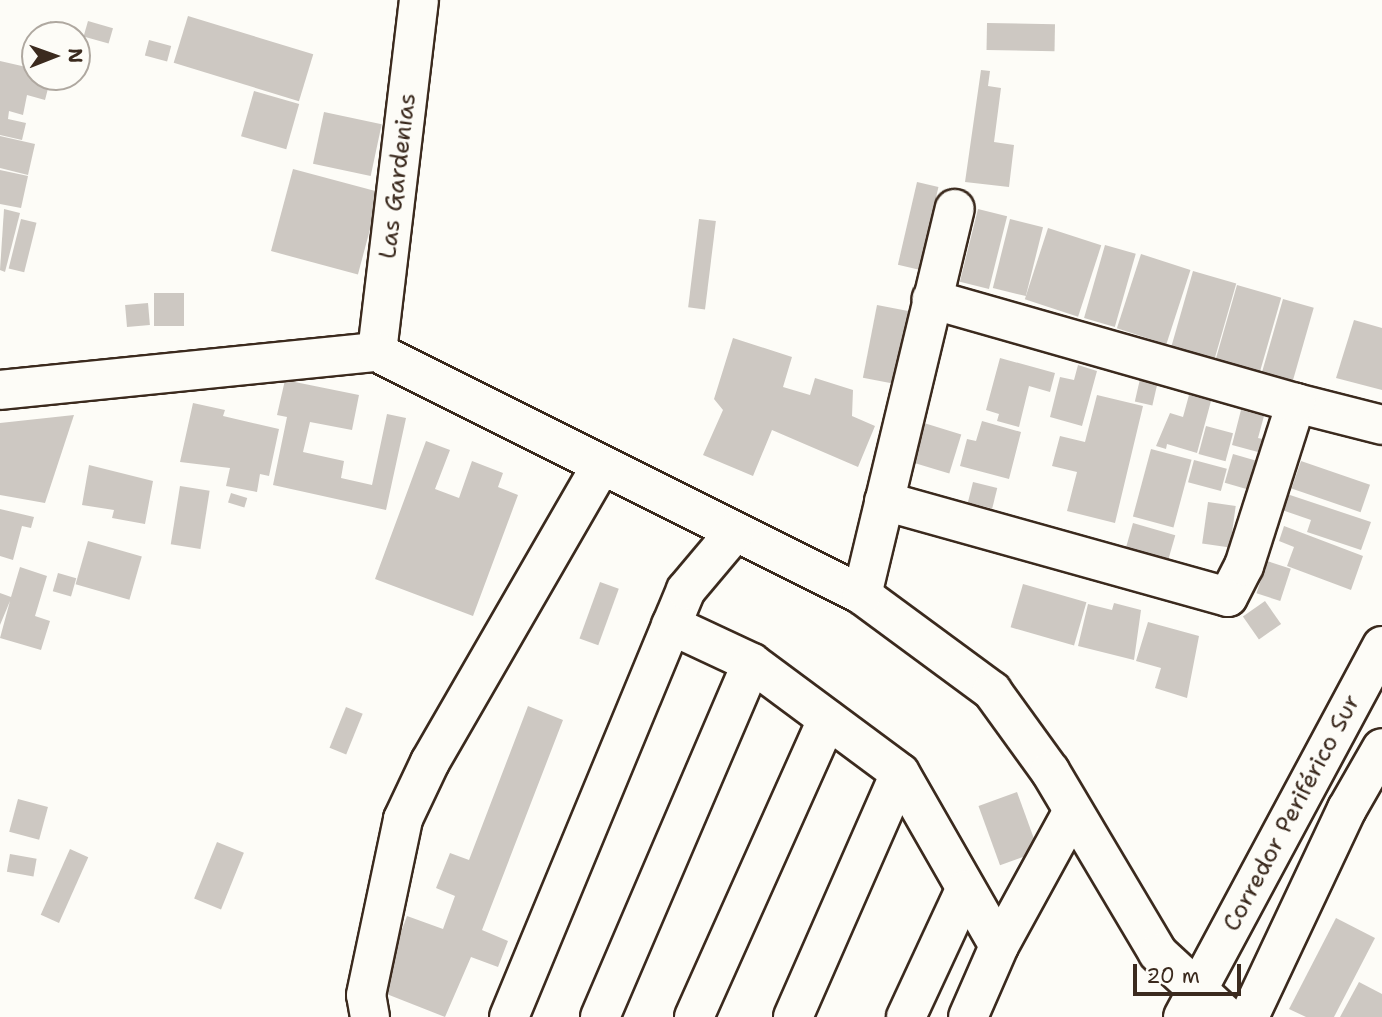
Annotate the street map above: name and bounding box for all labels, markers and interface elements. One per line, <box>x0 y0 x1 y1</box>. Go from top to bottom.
north arrow <box>21 21 91 91</box>
text: N <box>63 48 88 63</box>
street label: Las Gardenias <box>374 91 422 261</box>
street label: Corredor Periférico Sur <box>1217 690 1367 936</box>
scale bar <box>1137 950 1246 994</box>
text: 20 m <box>1146 962 1200 990</box>

